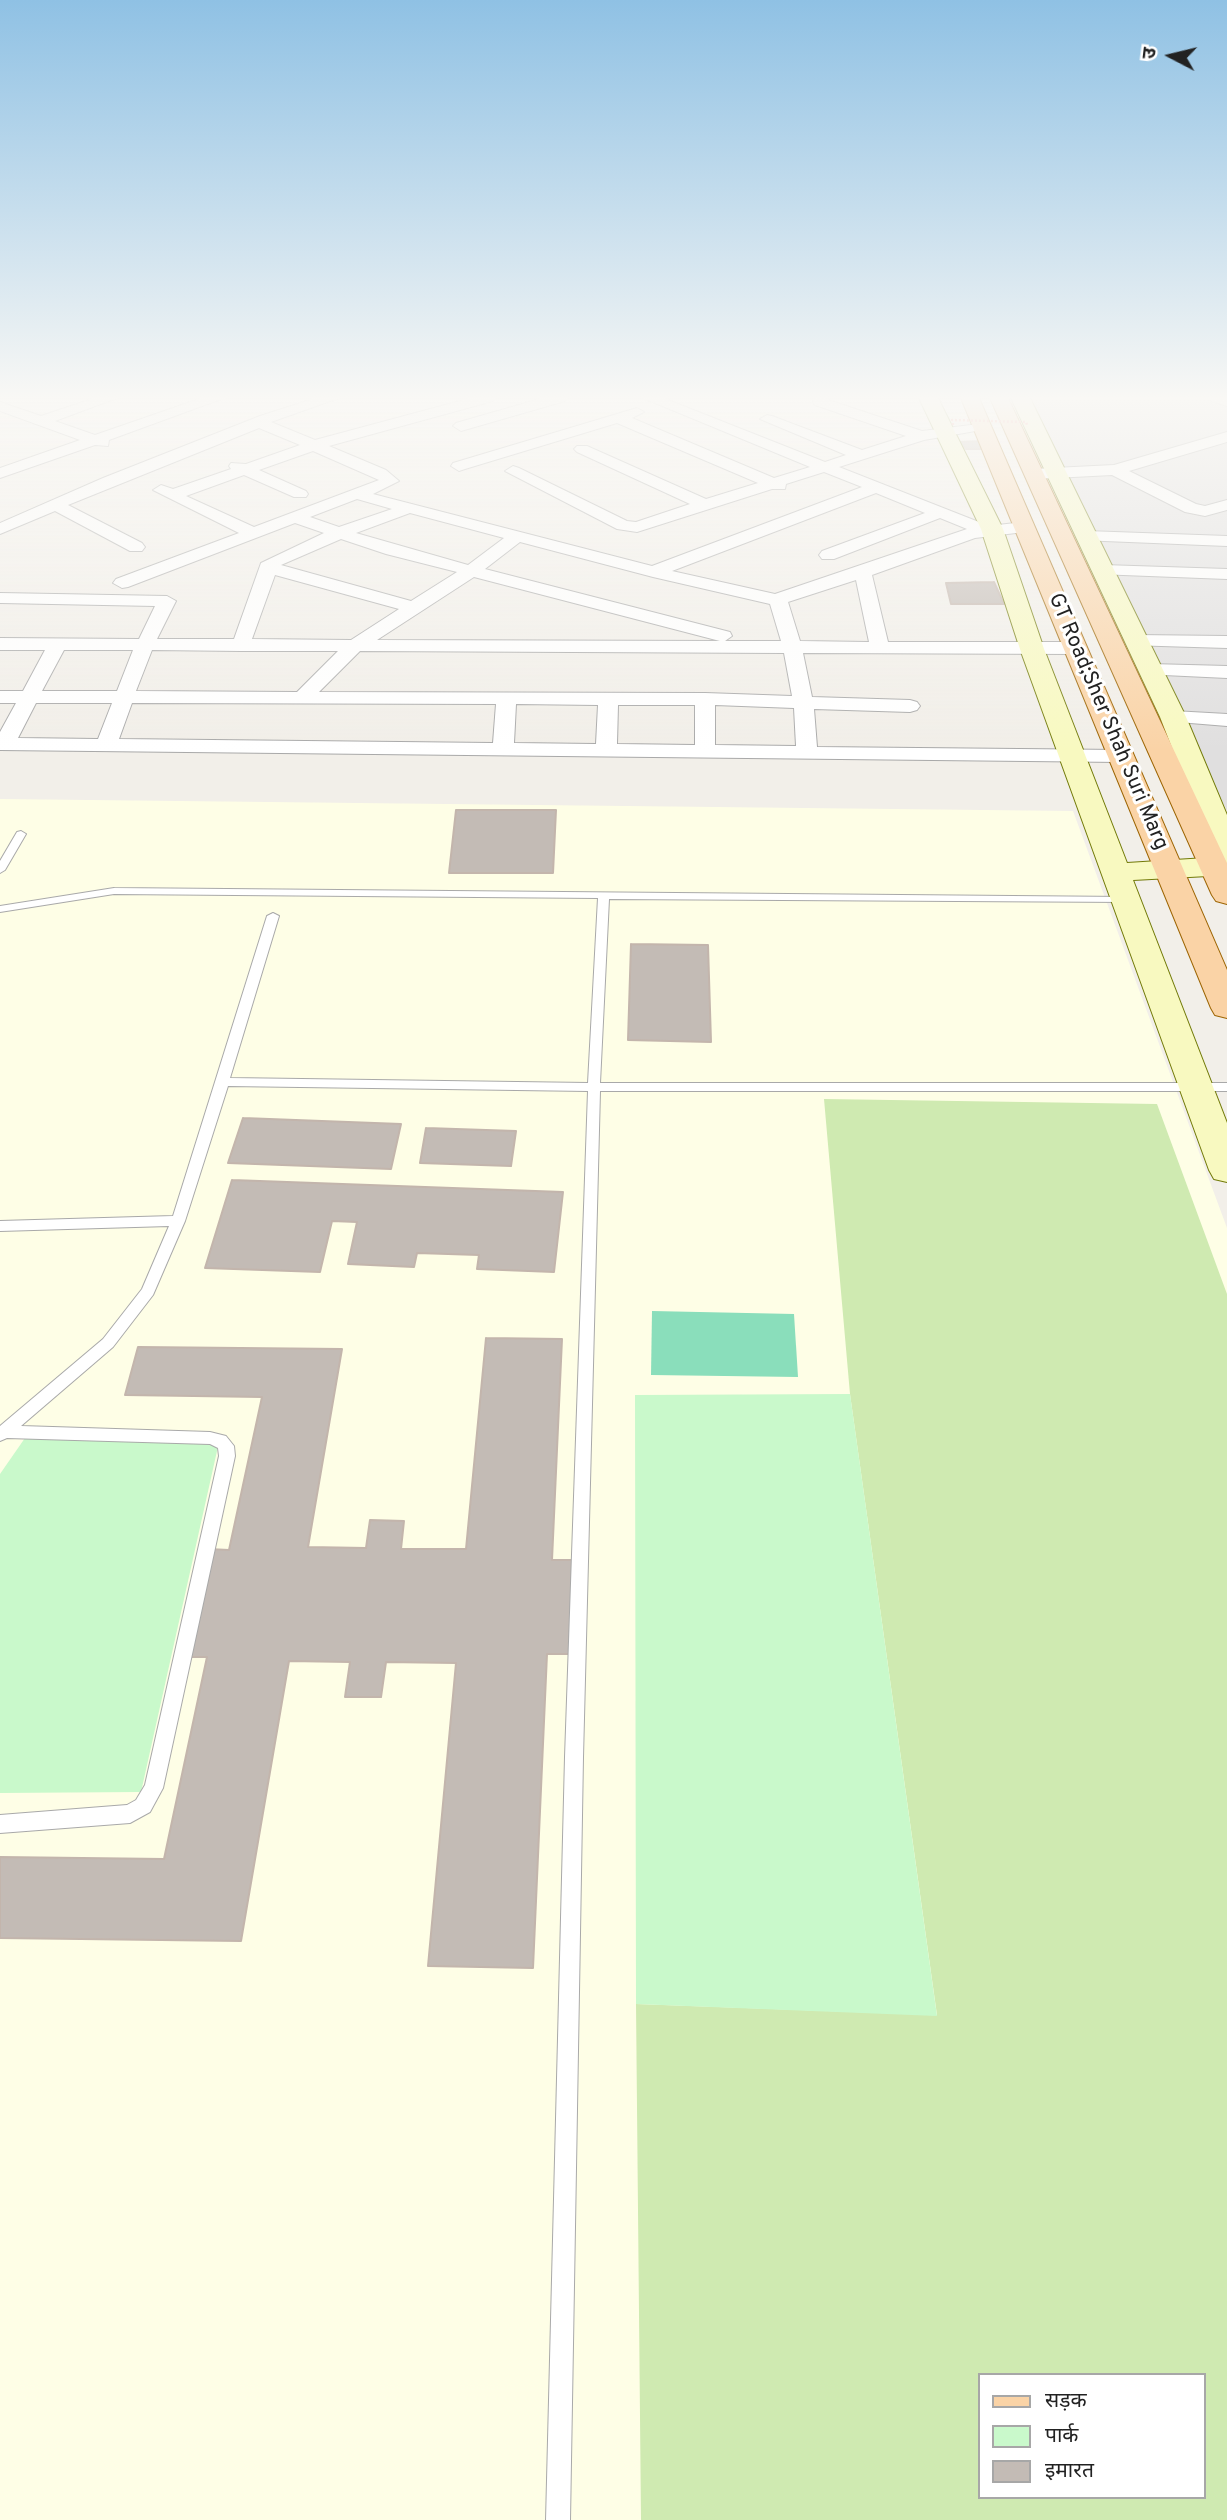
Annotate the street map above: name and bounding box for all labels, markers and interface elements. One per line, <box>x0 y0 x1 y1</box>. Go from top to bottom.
north arrow <box>1136 21 1206 91</box>
text: उ <box>1138 46 1163 60</box>
street label: GT Road;Sher Shah Suri Marg <box>1041 590 1173 854</box>
legend <box>978 2373 1206 2499</box>
text: सड़क <box>1045 2388 1087 2415</box>
text: पार्क <box>1045 2423 1079 2450</box>
text: इमारत <box>1045 2458 1094 2485</box>

